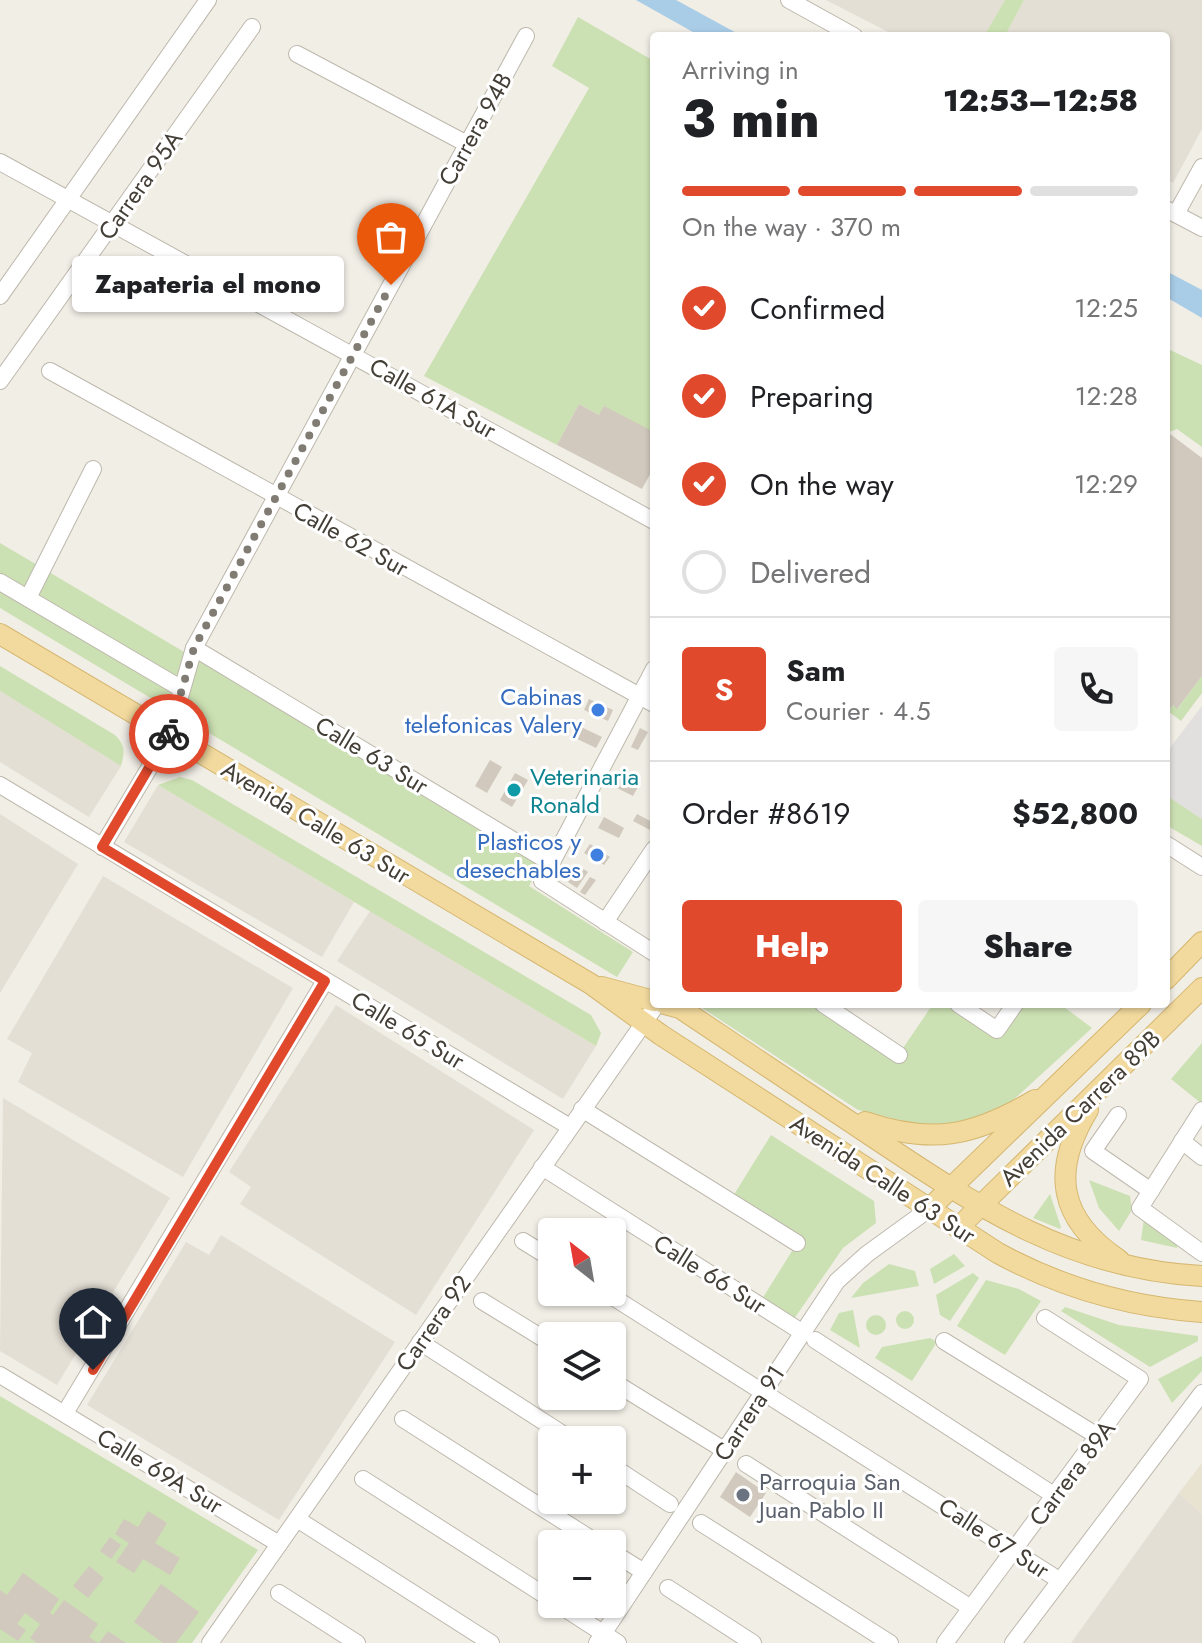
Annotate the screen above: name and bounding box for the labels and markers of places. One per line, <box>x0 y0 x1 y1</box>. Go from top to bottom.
pin <box>357 203 425 285</box>
callout: Zapateria el mono <box>71 257 343 313</box>
place label: Cabinas telefonicas Valery <box>405 679 582 742</box>
marker: Cabinas telefonicas Valery <box>589 701 607 719</box>
place label: Veterinaria Ronald <box>530 759 639 822</box>
marker: Veterinaria Ronald <box>505 781 523 799</box>
place label: Plasticos y desechables <box>456 824 581 887</box>
marker: Plasticos y desechables <box>588 846 606 864</box>
pin <box>59 1288 127 1370</box>
place label: Parroquia San Juan Pablo II <box>756 1464 901 1527</box>
marker: Parroquia San Juan Pablo II <box>734 1486 752 1504</box>

